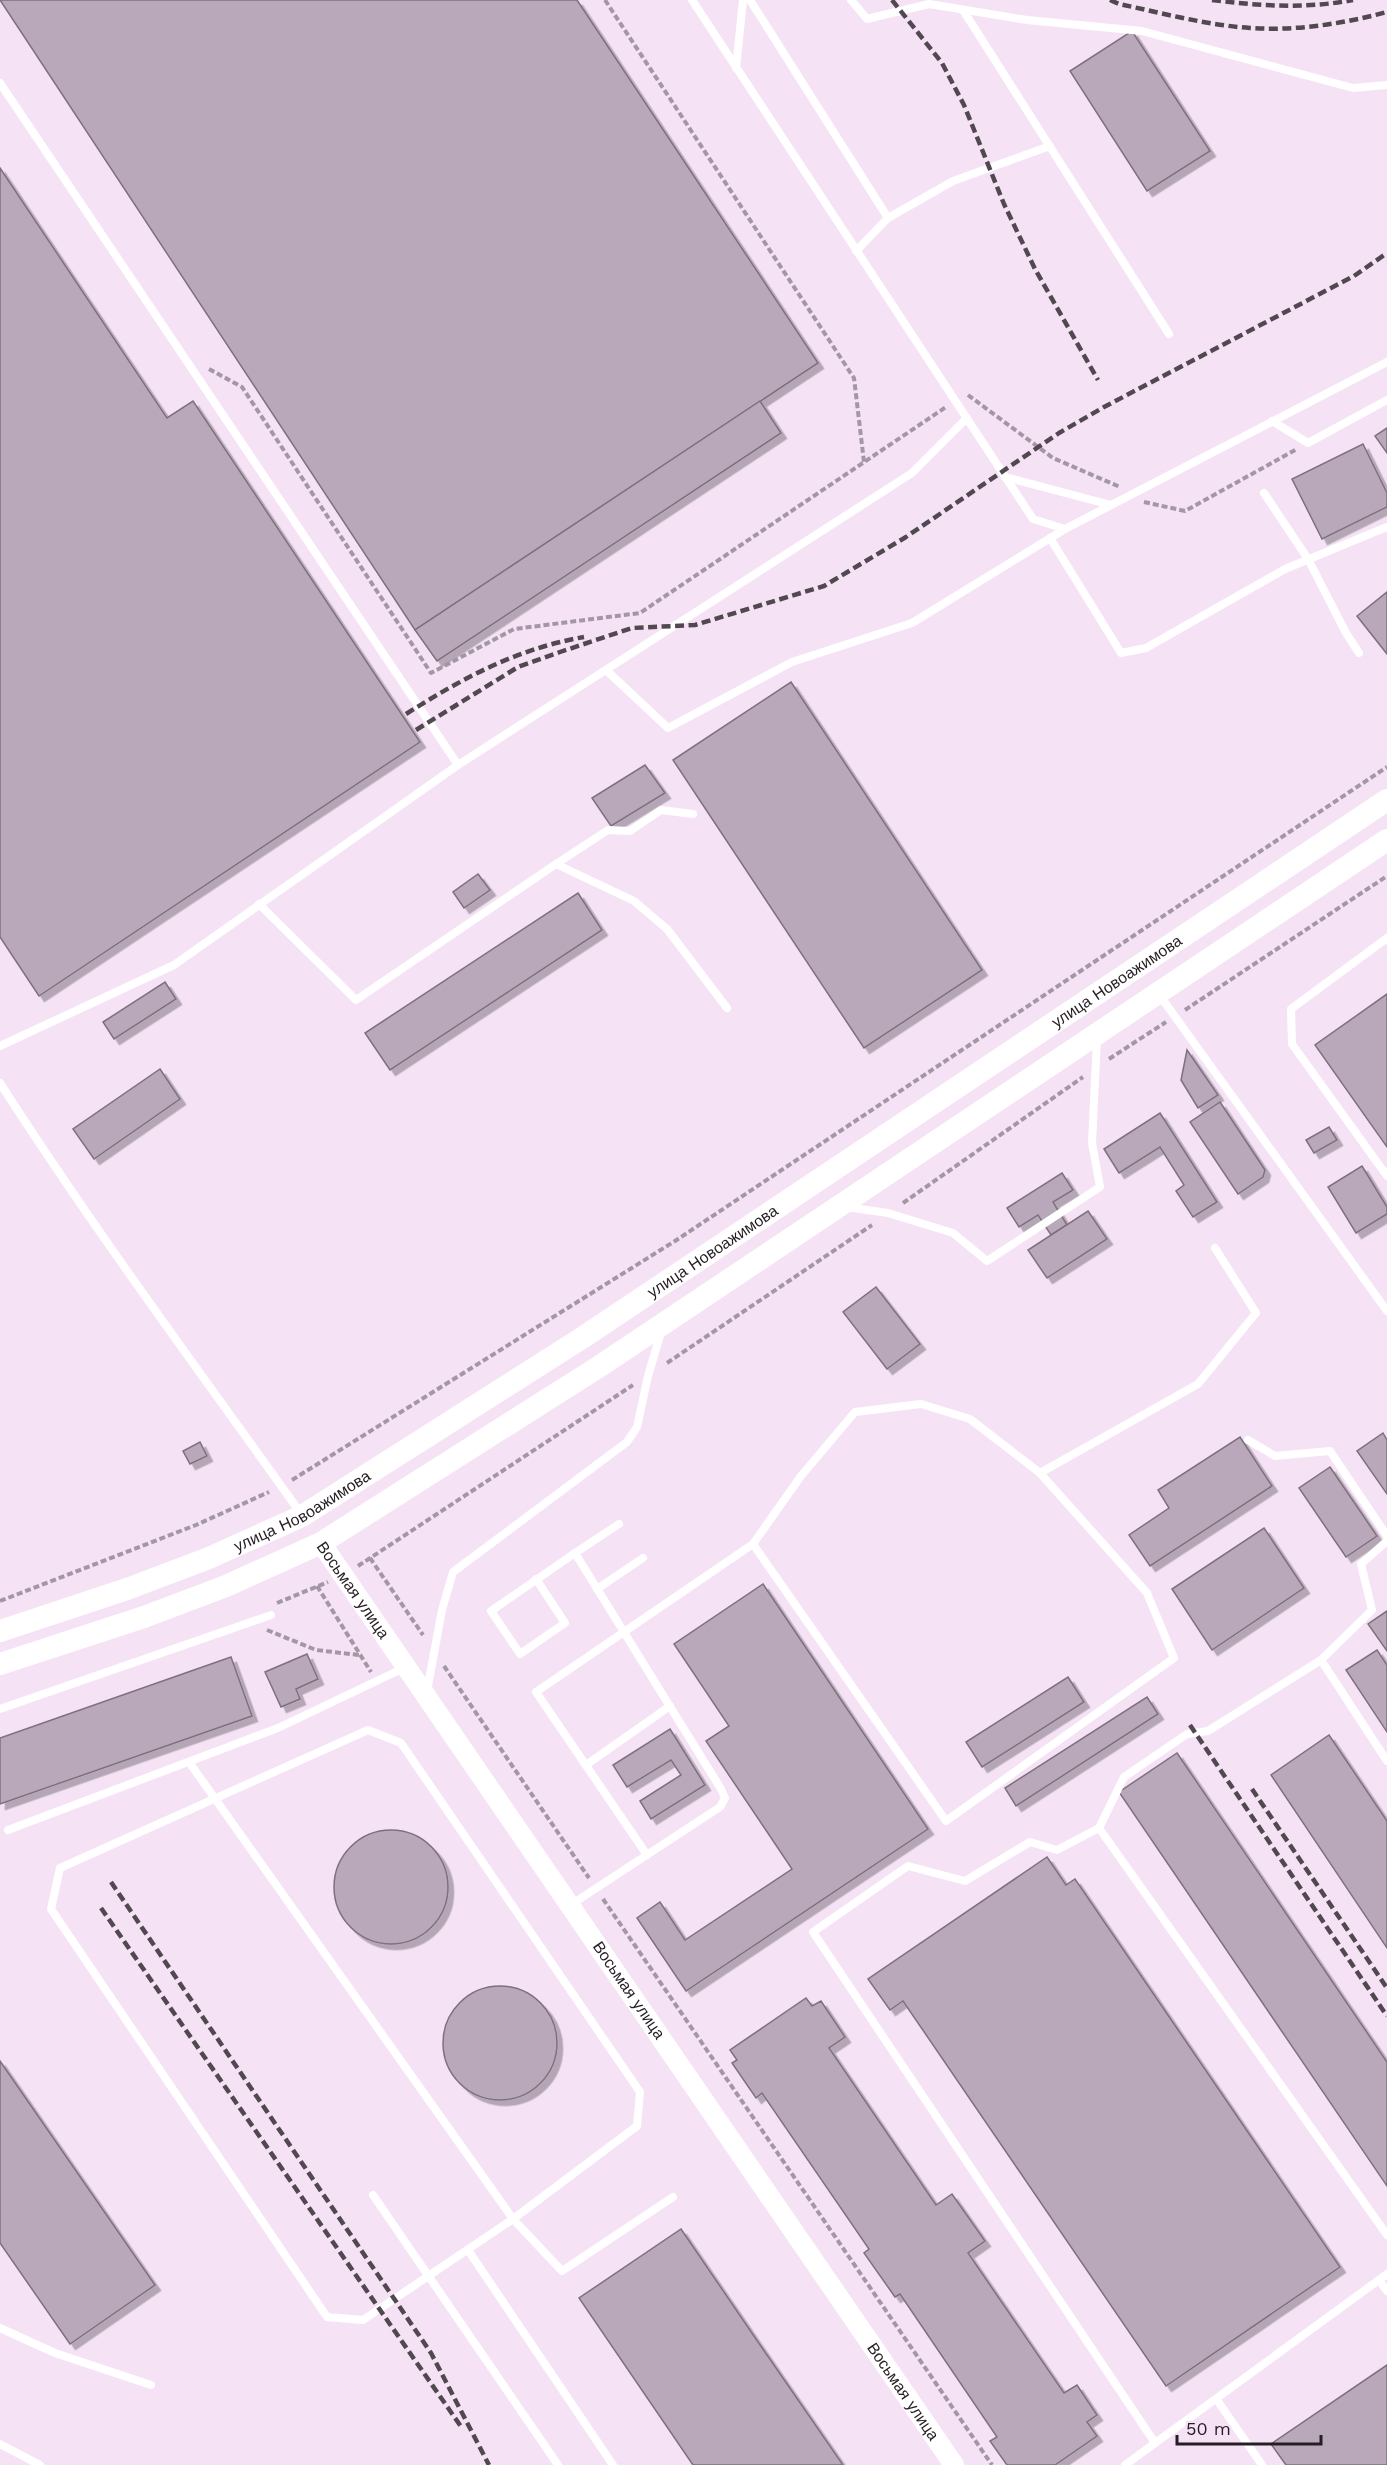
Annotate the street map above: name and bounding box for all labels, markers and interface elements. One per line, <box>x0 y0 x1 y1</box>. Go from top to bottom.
street label: улица Новоажимова <box>1048 930 1185 1031</box>
street label: улица Новоажимова <box>643 1200 781 1301</box>
street label: улица Новоажимова <box>231 1466 374 1555</box>
street label: Восьмая улица <box>313 1538 394 1642</box>
street label: Восьмая улица <box>589 1938 670 2042</box>
street label: Восьмая улица <box>864 2339 944 2444</box>
scale bar <box>1177 2408 1321 2446</box>
text: 50 m <box>1186 2418 1231 2439</box>

